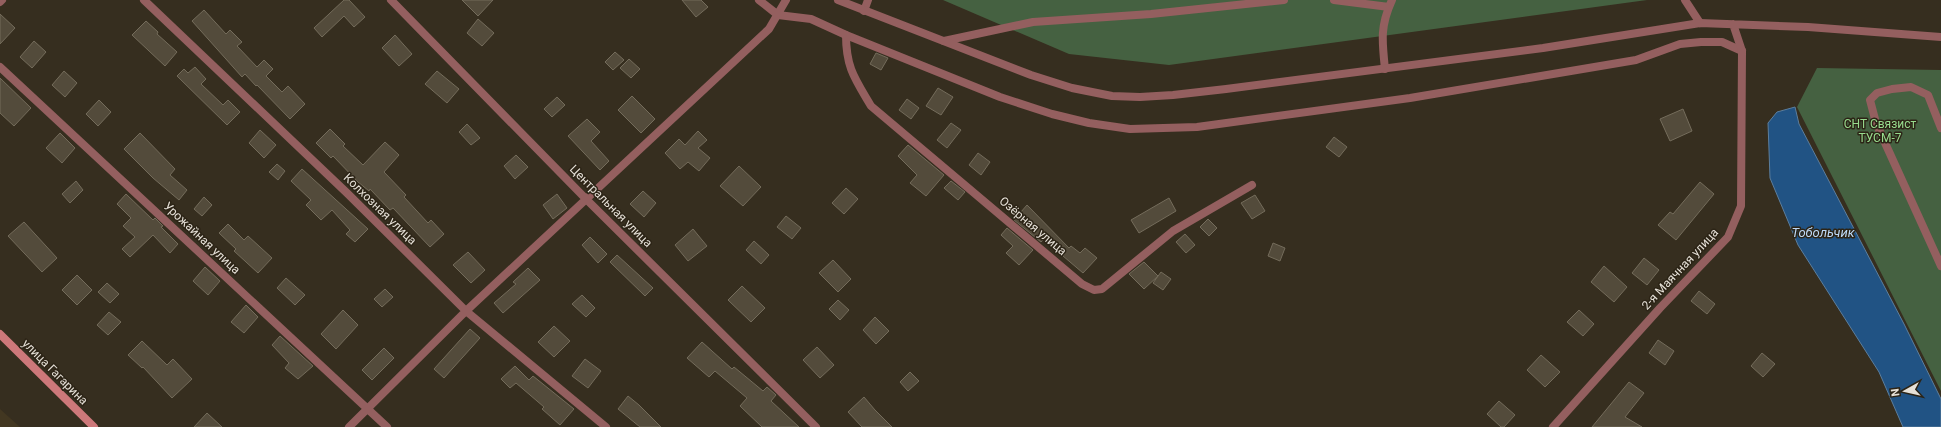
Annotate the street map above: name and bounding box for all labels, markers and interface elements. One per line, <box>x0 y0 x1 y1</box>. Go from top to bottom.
park label: СНТ Связист ТУСМ-7 <box>1844 117 1916 145</box>
street label: Центральная улица <box>567 162 655 250</box>
street label: Колхозная улица <box>341 171 419 247</box>
street label: Озёрная улица <box>997 194 1069 258</box>
street label: Урожайная улица <box>161 199 243 277</box>
water label: Тобольчик <box>1791 225 1856 240</box>
street label: 2-я Маячная улица <box>1639 226 1721 312</box>
street label: улица Гагарина <box>19 336 91 408</box>
north arrow <box>1885 371 1925 411</box>
text: N <box>1889 387 1903 397</box>

